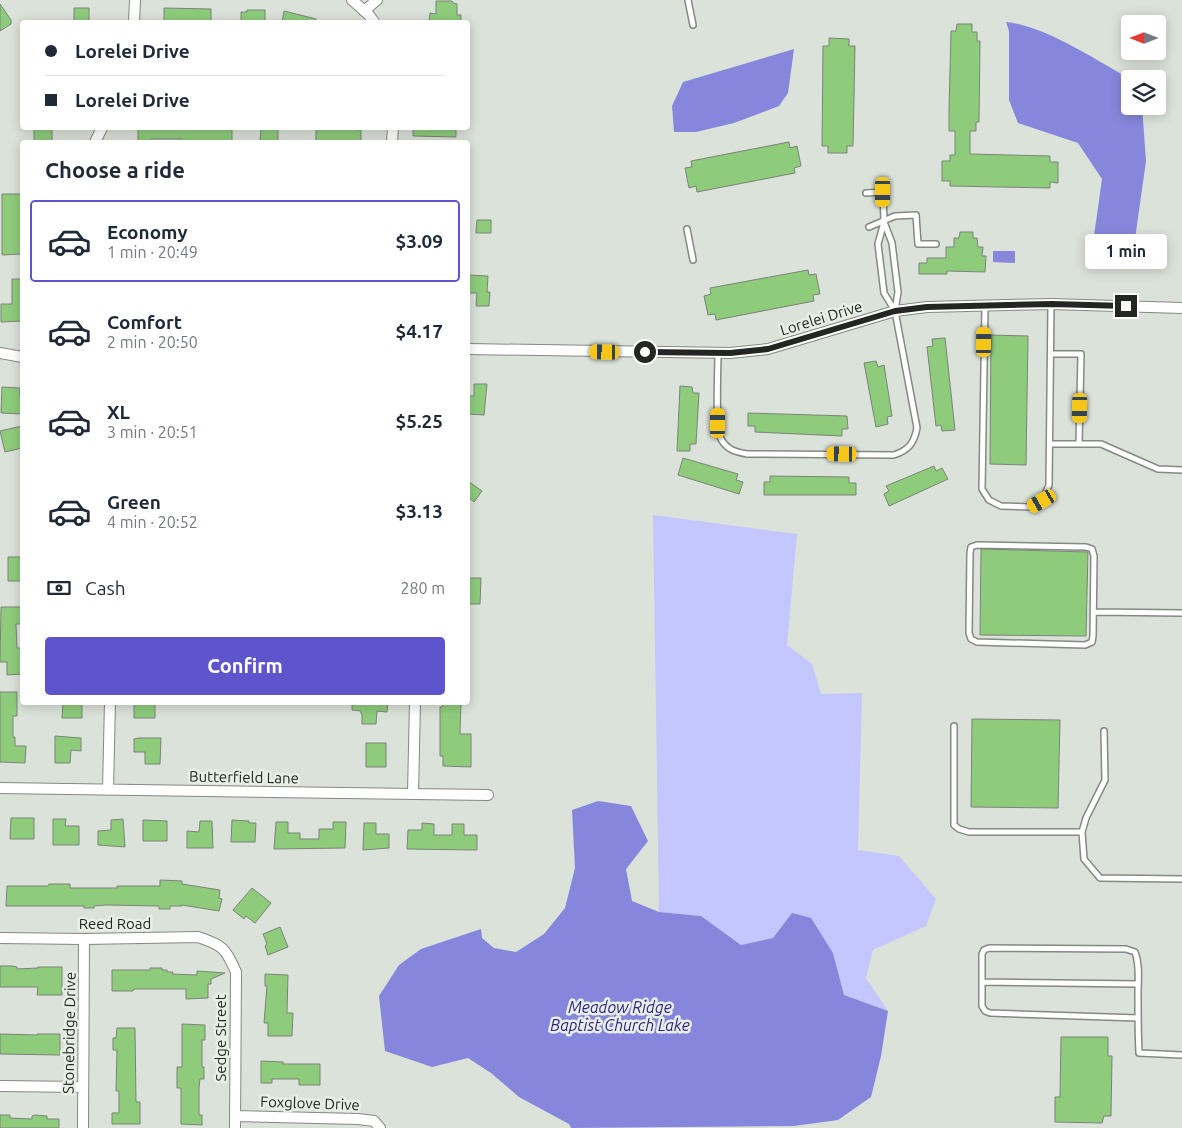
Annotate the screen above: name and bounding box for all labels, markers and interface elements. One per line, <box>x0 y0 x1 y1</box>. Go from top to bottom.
north arrow <box>1121 15 1166 60</box>
map controls <box>1121 15 1166 115</box>
text: Lorelei Drive <box>75 40 190 62</box>
button: layers <box>1121 70 1166 115</box>
text: Lorelei Drive <box>75 89 190 111</box>
text: Choose a ride <box>45 157 185 182</box>
car <box>875 177 890 207</box>
icon: car <box>47 219 92 264</box>
text: Economy <box>107 221 188 243</box>
text: $3.09 <box>395 230 443 252</box>
callout: 1 min <box>1085 234 1167 268</box>
text: 1 min <box>1106 242 1146 260</box>
text: 1 min · 20:49 <box>107 243 198 261</box>
route end <box>1115 295 1137 317</box>
street label: Lorelei Drive <box>778 297 864 339</box>
icon: car <box>47 309 92 354</box>
text: Comfort <box>107 311 182 333</box>
text: $4.17 <box>395 320 443 342</box>
car <box>976 327 991 357</box>
text: 2 min · 20:50 <box>107 333 198 351</box>
route start <box>634 341 656 363</box>
car <box>589 344 620 360</box>
car <box>1072 393 1087 423</box>
icon: car <box>47 399 92 444</box>
text: XL <box>107 401 130 423</box>
car <box>710 408 725 438</box>
text: $5.25 <box>395 410 443 432</box>
text: 3 min · 20:51 <box>107 423 198 441</box>
car <box>826 446 857 462</box>
car <box>1025 487 1058 515</box>
icon: car <box>47 489 92 534</box>
text: Green <box>107 491 161 513</box>
text: $3.13 <box>395 500 443 522</box>
text: 4 min · 20:52 <box>107 513 198 531</box>
icon: cash <box>45 574 73 602</box>
text: Cash <box>85 577 126 599</box>
text: 280 m <box>400 579 445 597</box>
button: Confirm <box>45 637 445 695</box>
street label: Butterfield Lane <box>189 768 299 786</box>
street label: Reed Road <box>79 915 151 932</box>
street label: Stonebridge Drive <box>59 972 79 1094</box>
street label: Sedge Street <box>212 994 229 1082</box>
water label: Meadow Ridge Baptist Church Lake <box>550 998 690 1034</box>
street label: Foxglove Drive <box>260 1093 360 1113</box>

